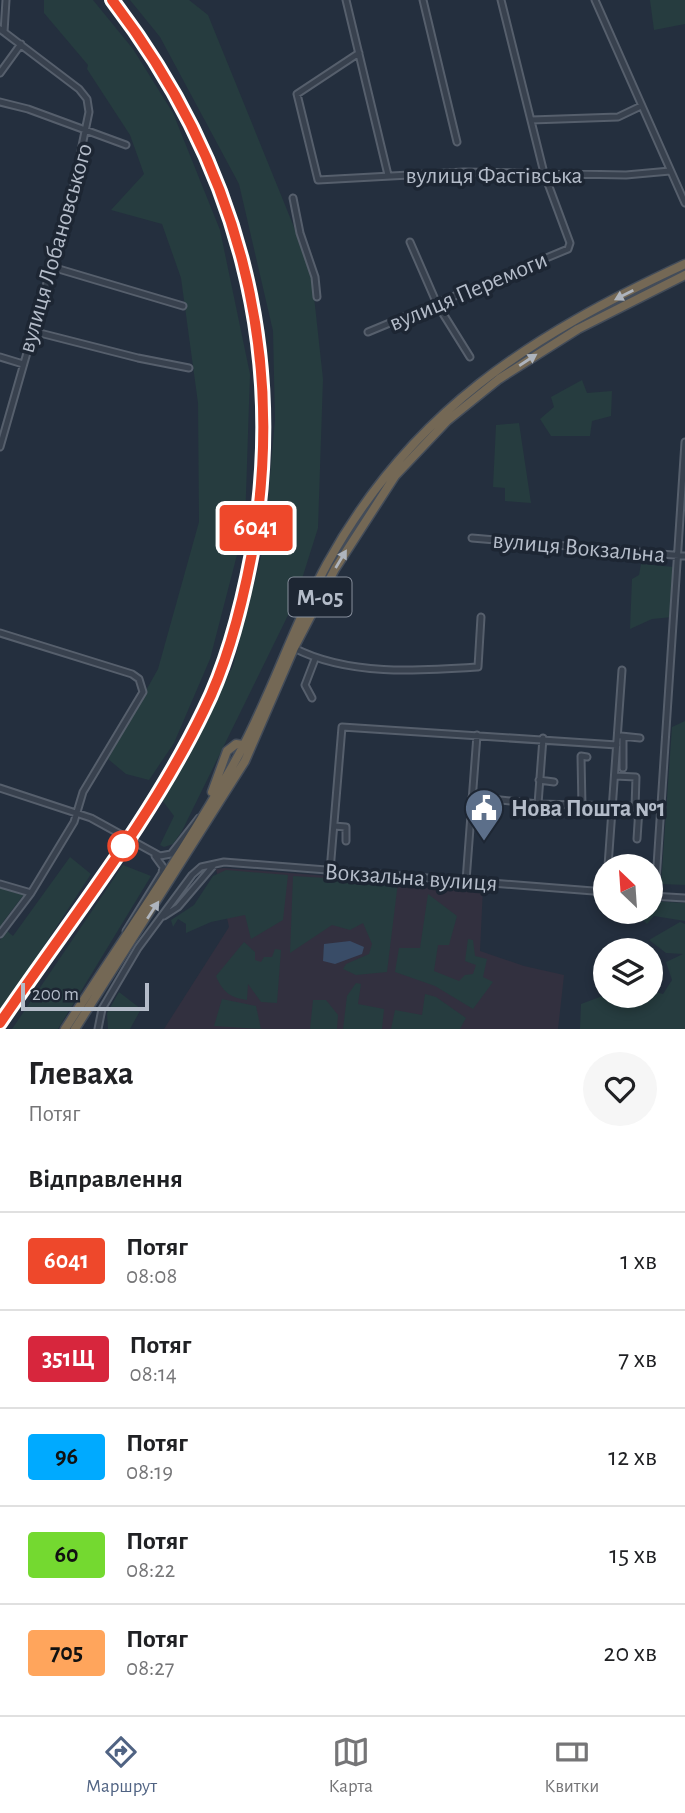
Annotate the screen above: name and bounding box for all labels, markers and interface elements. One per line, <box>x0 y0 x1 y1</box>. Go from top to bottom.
street label: вулиця Лобановського <box>15 141 97 356</box>
street label: вулиця Фастівська <box>406 164 583 188</box>
street label: вулиця Перемоги <box>386 248 551 336</box>
one-way arrow <box>614 290 634 301</box>
one-way arrow <box>518 354 537 367</box>
line badge: 6041 <box>207 505 305 551</box>
text: 6041 <box>234 516 278 540</box>
street label: вулиця Вокзальна <box>492 528 666 567</box>
one-way arrow <box>334 550 347 569</box>
road number: М-05 <box>288 578 352 617</box>
public building icon: Нова Пошта №1 <box>463 787 505 842</box>
place label: Нова Пошта №1 <box>511 797 666 821</box>
unlabelled marker <box>108 831 138 861</box>
north arrow <box>593 854 663 924</box>
map controls <box>593 854 663 1008</box>
street label: Вокзальна вулиця <box>324 860 498 896</box>
one-way arrow <box>146 900 159 920</box>
button: layers <box>593 938 663 1008</box>
scale bar <box>21 980 149 1012</box>
text: 200 m <box>32 985 79 1004</box>
button: heart <box>583 1052 657 1126</box>
text: Глеваха <box>28 1058 134 1091</box>
text: Потяг <box>28 1103 80 1126</box>
text: Відправлення <box>28 1166 183 1192</box>
text: Потяг <box>126 1234 188 1260</box>
text: 1 хв <box>620 1248 657 1274</box>
text: 6041 <box>44 1249 89 1273</box>
text: 08:08 <box>126 1265 177 1288</box>
text: Потяг <box>130 1332 191 1358</box>
text: 7 хв <box>618 1346 657 1372</box>
text: 351Щ <box>42 1347 95 1371</box>
text: 08:14 <box>130 1363 177 1386</box>
text: Потяг <box>126 1430 188 1456</box>
text: 12 хв <box>608 1444 657 1470</box>
text: 96 <box>55 1445 78 1469</box>
text: 08:19 <box>126 1461 173 1484</box>
text: Потяг <box>126 1528 188 1554</box>
text: 15 хв <box>609 1542 657 1568</box>
text: 60 <box>54 1543 79 1567</box>
text: 08:22 <box>126 1559 175 1582</box>
text: Потяг <box>126 1626 188 1652</box>
text: 20 хв <box>604 1640 657 1666</box>
text: 705 <box>50 1641 83 1665</box>
text: 08:27 <box>126 1657 174 1680</box>
tab: Маршрут <box>86 1733 157 1798</box>
tab: Карта <box>328 1733 373 1798</box>
tab: Квитки <box>544 1733 599 1798</box>

